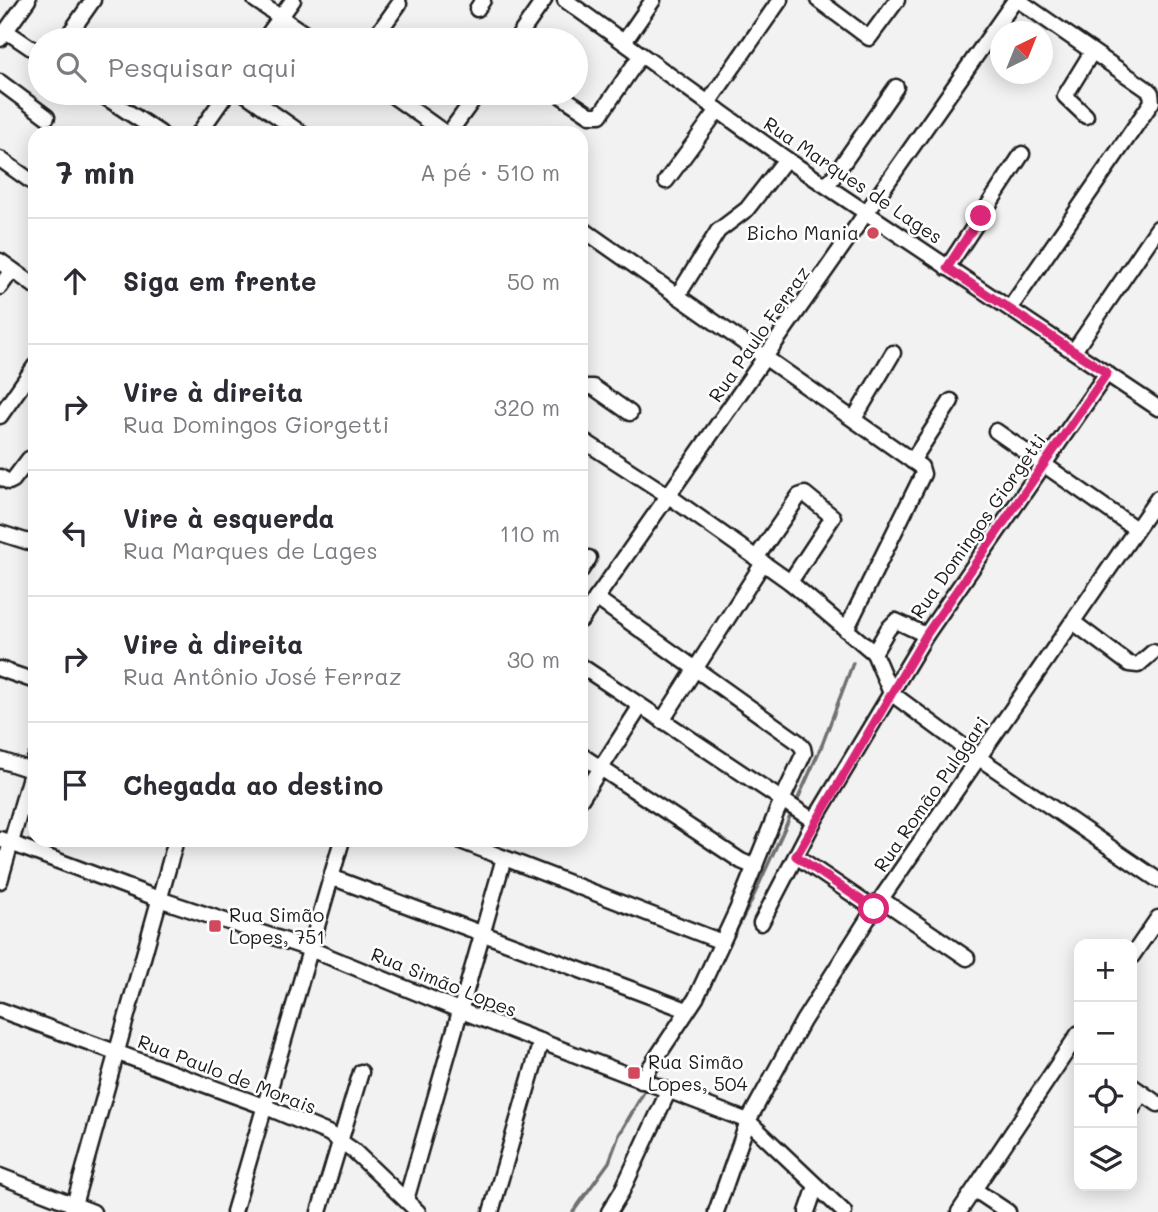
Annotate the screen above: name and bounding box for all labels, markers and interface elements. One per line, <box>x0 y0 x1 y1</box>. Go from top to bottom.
north arrow <box>990 21 1053 84</box>
search box <box>28 28 588 105</box>
icon: search <box>52 48 90 86</box>
text: Pesquisar aqui <box>108 50 297 84</box>
street label: Rua Marques de Lages <box>759 110 947 249</box>
text: 7 min <box>56 152 135 192</box>
text: A pé · 510 m <box>420 157 560 187</box>
route end <box>965 200 996 231</box>
place label: Bicho Mania <box>747 220 859 245</box>
marker: Bicho Mania <box>865 225 881 241</box>
street label: Rua Paulo Ferraz <box>702 261 815 407</box>
icon: ahead <box>56 262 94 300</box>
text: Siga em frente <box>123 264 317 298</box>
text: 50 m <box>507 266 560 296</box>
text: Vire à direita <box>123 375 303 409</box>
icon: right <box>56 388 94 426</box>
text: 320 m <box>494 392 560 422</box>
text: Rua Domingos Giorgetti <box>123 409 389 439</box>
street label: Rua Domingos Giorgetti <box>904 428 1051 623</box>
text: Vire à esquerda <box>123 501 334 535</box>
icon: left <box>56 514 94 552</box>
text: 110 m <box>500 518 560 548</box>
text: Rua Marques de Lages <box>123 535 378 565</box>
text: Vire à direita <box>123 627 303 661</box>
icon: right <box>56 640 94 678</box>
text: 30 m <box>507 644 560 674</box>
text: Rua Antônio José Ferraz <box>123 661 402 691</box>
street label: Rua Romão Pulggari <box>868 711 994 876</box>
icon: arrive <box>56 766 94 804</box>
text: Chegada ao destino <box>123 768 383 802</box>
route start <box>858 893 889 924</box>
place label: Rua Simão Lopes, 751 <box>229 902 325 949</box>
marker: Rua Simão Lopes, 751 <box>207 918 223 934</box>
map controls <box>1074 939 1137 1191</box>
button: + <box>1074 939 1137 1002</box>
street label: Rua Simão Lopes <box>368 941 521 1022</box>
button: − <box>1074 1002 1137 1065</box>
street label: Rua Paulo de Morais <box>134 1028 320 1119</box>
place label: Rua Simão Lopes, 504 <box>648 1049 748 1096</box>
marker: Rua Simão Lopes, 504 <box>626 1065 642 1081</box>
button: locate <box>1074 1065 1137 1128</box>
button: layers <box>1074 1128 1137 1191</box>

